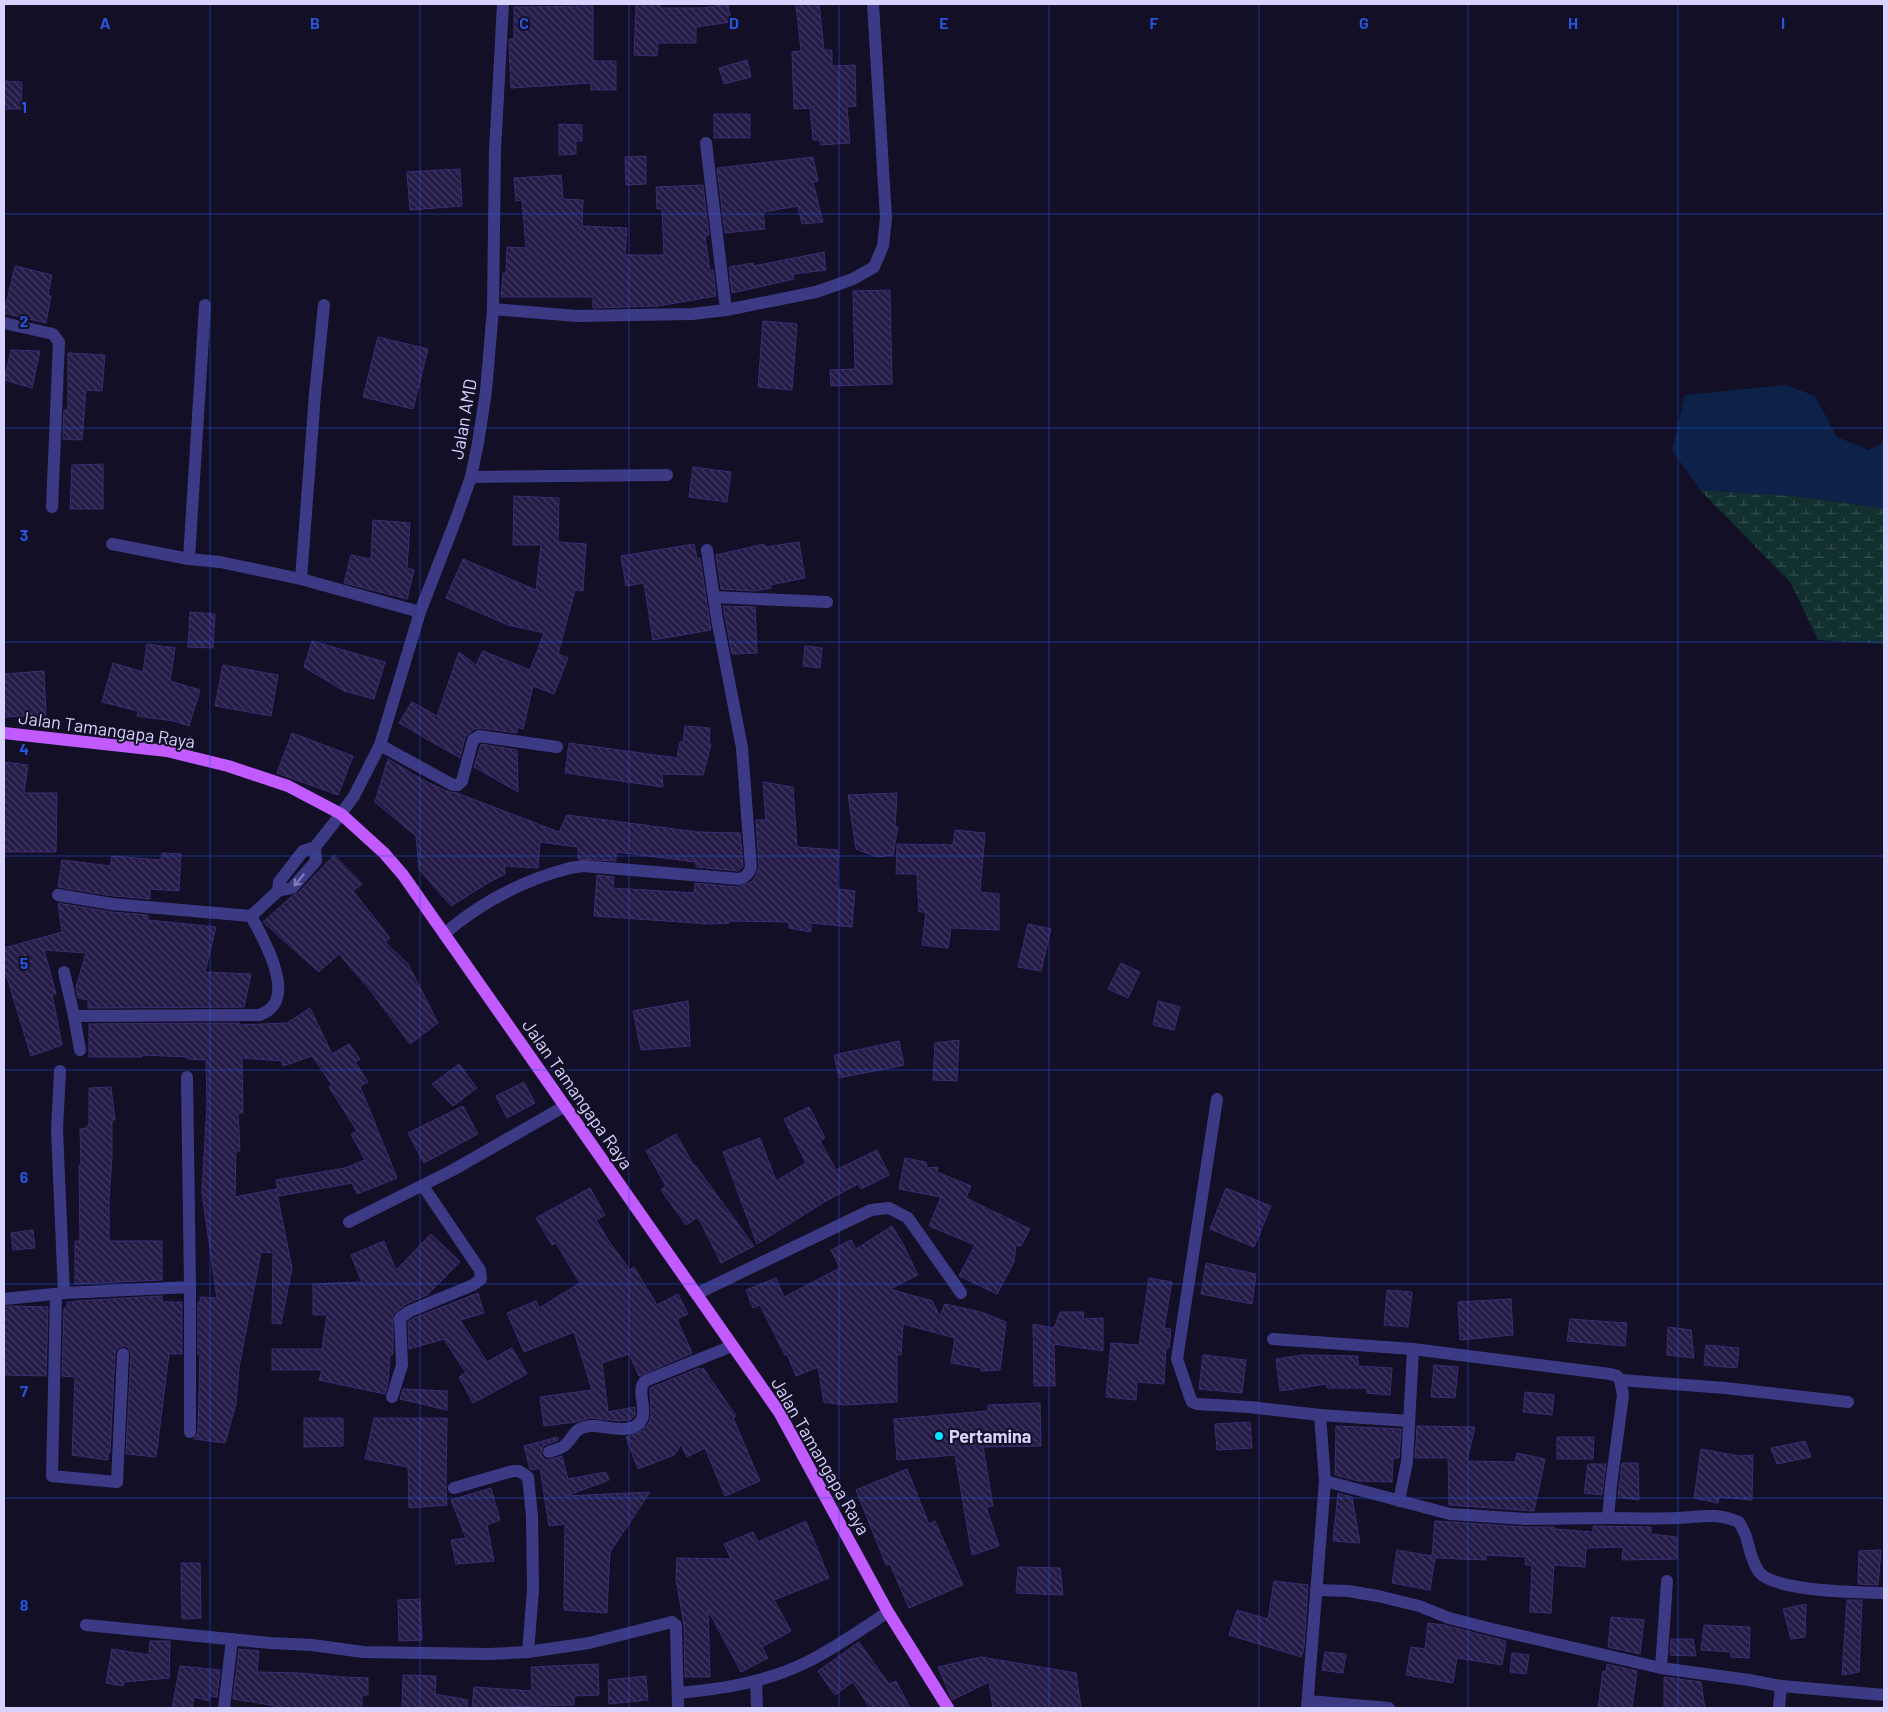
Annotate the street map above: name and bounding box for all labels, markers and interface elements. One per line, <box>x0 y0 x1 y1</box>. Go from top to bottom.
text: A <box>100 13 111 32</box>
text: B <box>310 13 320 32</box>
text: C <box>519 13 529 32</box>
text: D <box>729 13 739 32</box>
text: E <box>939 13 949 32</box>
text: F <box>1150 13 1159 32</box>
text: G <box>1359 13 1369 32</box>
text: H <box>1568 13 1578 32</box>
text: I <box>1781 13 1785 32</box>
text: 1 <box>21 97 27 116</box>
text: 2 <box>20 311 29 330</box>
street label: Jalan AMD <box>445 377 481 461</box>
text: 3 <box>20 525 28 544</box>
street label: Jalan Tamangapa Raya <box>17 706 197 752</box>
text: 4 <box>19 739 29 758</box>
one-way arrow <box>294 873 305 886</box>
text: 5 <box>20 953 29 972</box>
street label: Jalan Tamangapa Raya <box>518 1015 638 1173</box>
text: 6 <box>20 1167 29 1186</box>
street label: Jalan Tamangapa Raya <box>767 1373 875 1539</box>
text: 7 <box>20 1381 28 1400</box>
place label: Pertamina <box>949 1425 1031 1447</box>
marker: Pertamina <box>933 1430 945 1442</box>
text: 8 <box>20 1595 29 1614</box>

